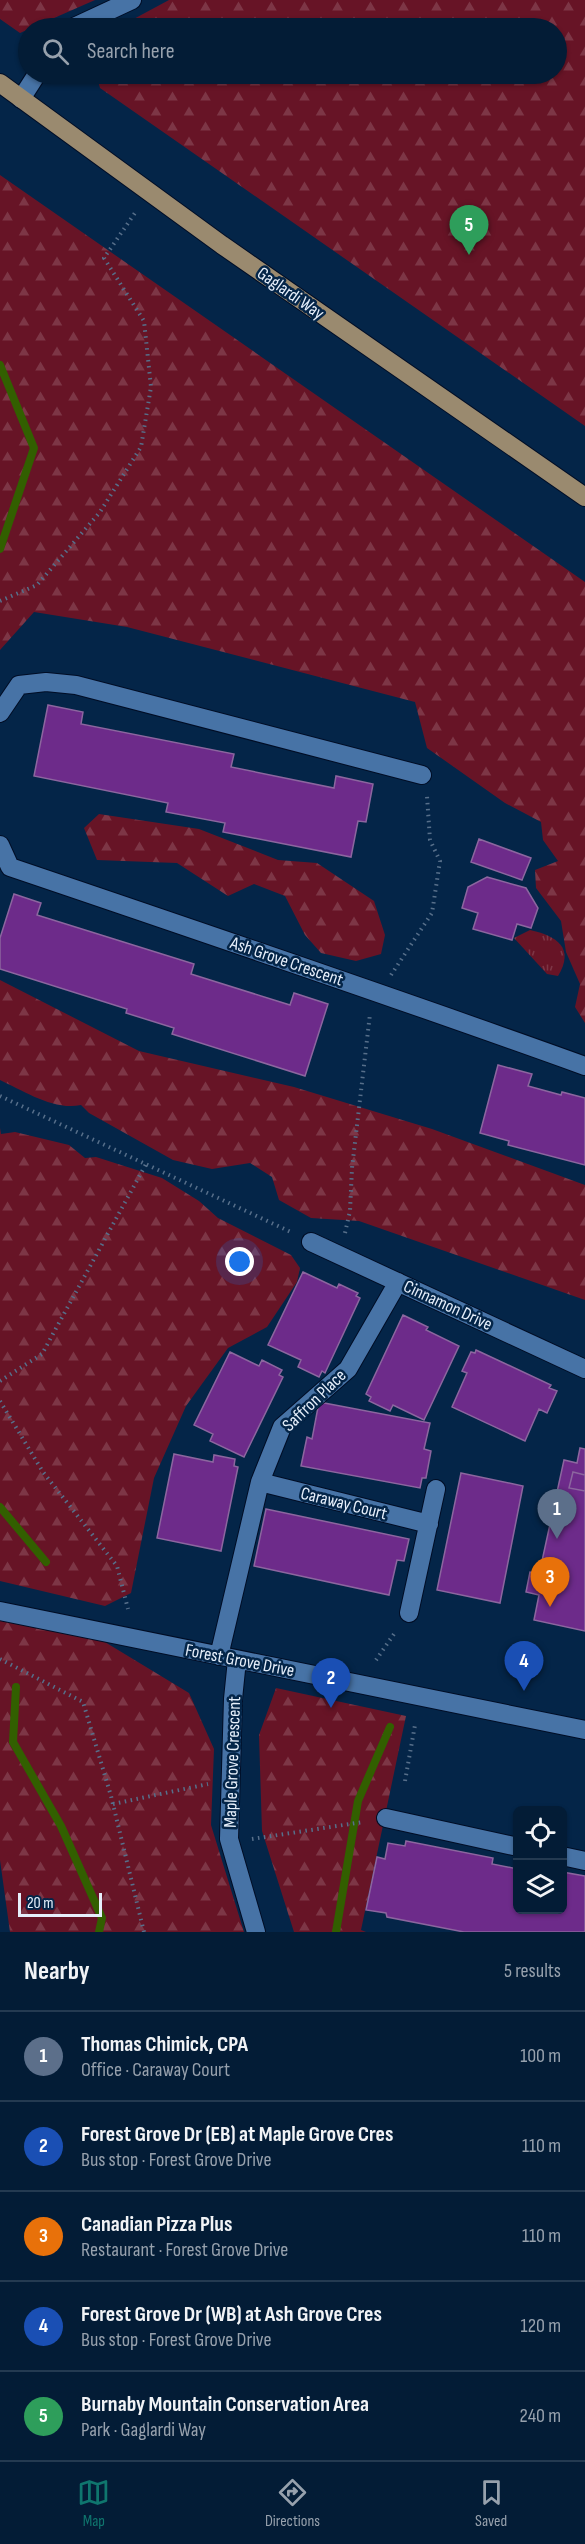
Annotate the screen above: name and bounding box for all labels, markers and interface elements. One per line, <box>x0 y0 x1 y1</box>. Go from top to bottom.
search box <box>18 18 567 84</box>
icon: search <box>39 35 72 68</box>
text: Search here <box>87 38 174 65</box>
pin: 5 <box>450 206 488 255</box>
street label: Gaglardi Way <box>253 263 328 324</box>
street label: Ash Grove Crescent <box>227 932 346 991</box>
your location <box>225 1247 254 1276</box>
street label: Cinnamon Drive <box>400 1276 495 1335</box>
street label: Saffron Place <box>278 1365 350 1436</box>
street label: Caraway Court <box>299 1483 390 1524</box>
pin: 1 <box>538 1490 576 1539</box>
pin: 3 <box>530 1558 570 1607</box>
street label: Forest Grove Drive <box>184 1640 296 1681</box>
pin: 4 <box>504 1642 544 1691</box>
pin: 2 <box>312 1658 350 1708</box>
street label: Maple Grove Crescent <box>220 1695 245 1828</box>
map controls <box>513 1806 567 1914</box>
button: locate <box>513 1806 567 1860</box>
button: layers <box>513 1860 567 1914</box>
scale bar <box>18 1890 102 1918</box>
text: 20 m <box>27 1894 54 1913</box>
text: Nearby <box>24 1956 90 1987</box>
text: 5 results <box>504 1959 561 1983</box>
text: Thomas Chimick, CPA <box>81 2031 248 2058</box>
text: 1 <box>40 2044 47 2068</box>
text: 100 m <box>520 2044 561 2068</box>
text: Office · Caraway Court <box>81 2058 230 2082</box>
text: Forest Grove Dr (EB) at Maple Grove Cres <box>81 2121 393 2148</box>
text: 2 <box>39 2134 48 2158</box>
text: 110 m <box>522 2134 561 2158</box>
text: Bus stop · Forest Grove Drive <box>81 2148 271 2172</box>
text: Canadian Pizza Plus <box>81 2211 232 2238</box>
text: 3 <box>39 2224 48 2248</box>
text: 110 m <box>522 2224 561 2248</box>
text: Restaurant · Forest Grove Drive <box>81 2238 288 2262</box>
text: Forest Grove Dr (WB) at Ash Grove Cres <box>81 2301 382 2328</box>
text: 4 <box>39 2314 48 2338</box>
text: 120 m <box>521 2314 561 2338</box>
text: Bus stop · Forest Grove Drive <box>81 2328 271 2352</box>
text: Burnaby Mountain Conservation Area <box>81 2391 369 2418</box>
text: 5 <box>39 2404 48 2428</box>
text: 240 m <box>520 2404 561 2428</box>
text: Park · Gaglardi Way <box>81 2418 206 2442</box>
tab: Map <box>77 2476 110 2531</box>
tab: Directions <box>265 2476 320 2531</box>
tab: Saved <box>475 2476 508 2531</box>

